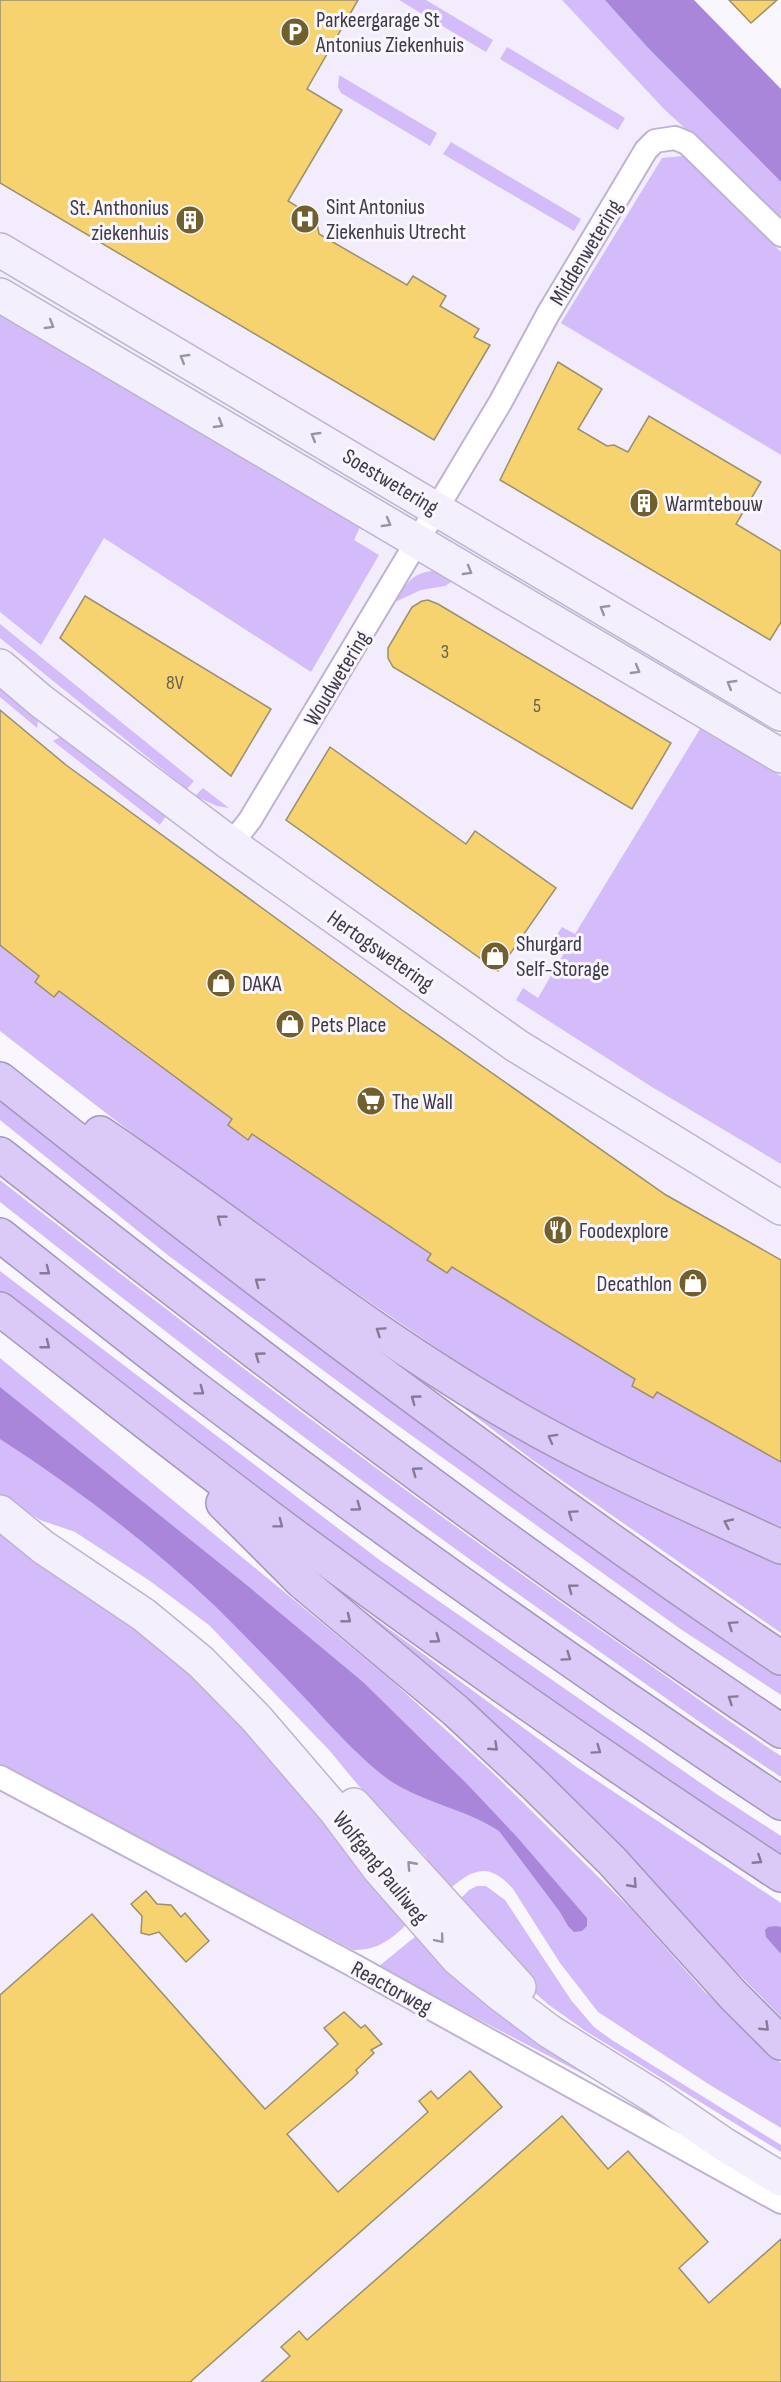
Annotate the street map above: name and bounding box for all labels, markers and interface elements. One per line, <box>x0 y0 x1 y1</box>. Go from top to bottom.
place label: Parkeergarage St Antonius Ziekenhuis <box>315 7 464 59</box>
parking icon: Parkeergarage St Antonius Ziekenhuis <box>279 16 311 48</box>
place label: Sint Antonius Ziekenhuis Utrecht <box>326 194 466 246</box>
place label: St. Anthonius ziekenhuis <box>70 195 169 247</box>
street label: Middenwetering <box>544 195 629 311</box>
hospital icon: Sint Antonius Ziekenhuis Utrecht <box>289 203 321 235</box>
building icon: St. Anthonius ziekenhuis <box>174 204 206 236</box>
one-way arrow <box>44 318 54 329</box>
one-way arrow <box>180 354 190 366</box>
one-way arrow <box>213 417 223 429</box>
one-way arrow <box>311 432 321 444</box>
street label: Soestwetering <box>337 443 443 522</box>
building icon: Warmtebouw <box>628 487 660 519</box>
place label: Warmtebouw <box>665 491 763 518</box>
one-way arrow <box>380 516 391 528</box>
one-way arrow <box>462 564 472 576</box>
one-way arrow <box>600 605 610 616</box>
street label: Woudwetering <box>298 626 376 731</box>
house number: 3 <box>441 640 449 664</box>
one-way arrow <box>630 663 640 675</box>
house number: 8V <box>166 671 184 695</box>
one-way arrow <box>727 680 737 691</box>
house number: 5 <box>533 694 541 718</box>
street label: Hertogswetering <box>322 905 439 998</box>
place label: Shurgard Self-Storage <box>516 931 609 983</box>
shop icon: Shurgard Self-Storage <box>479 940 511 972</box>
shop icon: DAKA <box>205 967 237 999</box>
place label: DAKA <box>242 971 282 998</box>
shop icon: Pets Place <box>274 1008 306 1040</box>
place label: Pets Place <box>311 1012 386 1039</box>
supermarket icon: The Wall <box>355 1085 387 1117</box>
place label: The Wall <box>392 1089 453 1116</box>
restaurant icon: Foodexplore <box>542 1214 574 1246</box>
one-way arrow <box>216 1215 227 1226</box>
place label: Foodexplore <box>579 1218 669 1245</box>
one-way arrow <box>39 1264 50 1275</box>
shop icon: Decathlon <box>677 1267 709 1299</box>
place label: Decathlon <box>597 1271 672 1298</box>
one-way arrow <box>255 1278 266 1289</box>
one-way arrow <box>376 1327 387 1338</box>
one-way arrow <box>39 1337 50 1348</box>
one-way arrow <box>254 1352 265 1363</box>
one-way arrow <box>193 1384 204 1395</box>
one-way arrow <box>410 1395 421 1406</box>
one-way arrow <box>548 1434 559 1445</box>
one-way arrow <box>411 1468 422 1479</box>
one-way arrow <box>350 1500 361 1511</box>
one-way arrow <box>568 1510 579 1521</box>
one-way arrow <box>272 1517 283 1528</box>
one-way arrow <box>723 1518 734 1530</box>
one-way arrow <box>568 1584 579 1595</box>
one-way arrow <box>340 1612 351 1623</box>
one-way arrow <box>728 1621 739 1632</box>
one-way arrow <box>430 1632 441 1643</box>
one-way arrow <box>560 1650 571 1661</box>
one-way arrow <box>728 1695 739 1706</box>
one-way arrow <box>487 1739 498 1750</box>
one-way arrow <box>590 1743 601 1754</box>
street label: Wolfgang Pauliweg <box>326 1806 434 1930</box>
one-way arrow <box>751 1853 762 1864</box>
one-way arrow <box>407 1862 418 1872</box>
one-way arrow <box>626 1877 637 1888</box>
one-way arrow <box>433 1932 444 1943</box>
street label: Reactorweg <box>346 1955 437 2022</box>
one-way arrow <box>757 2020 768 2031</box>

